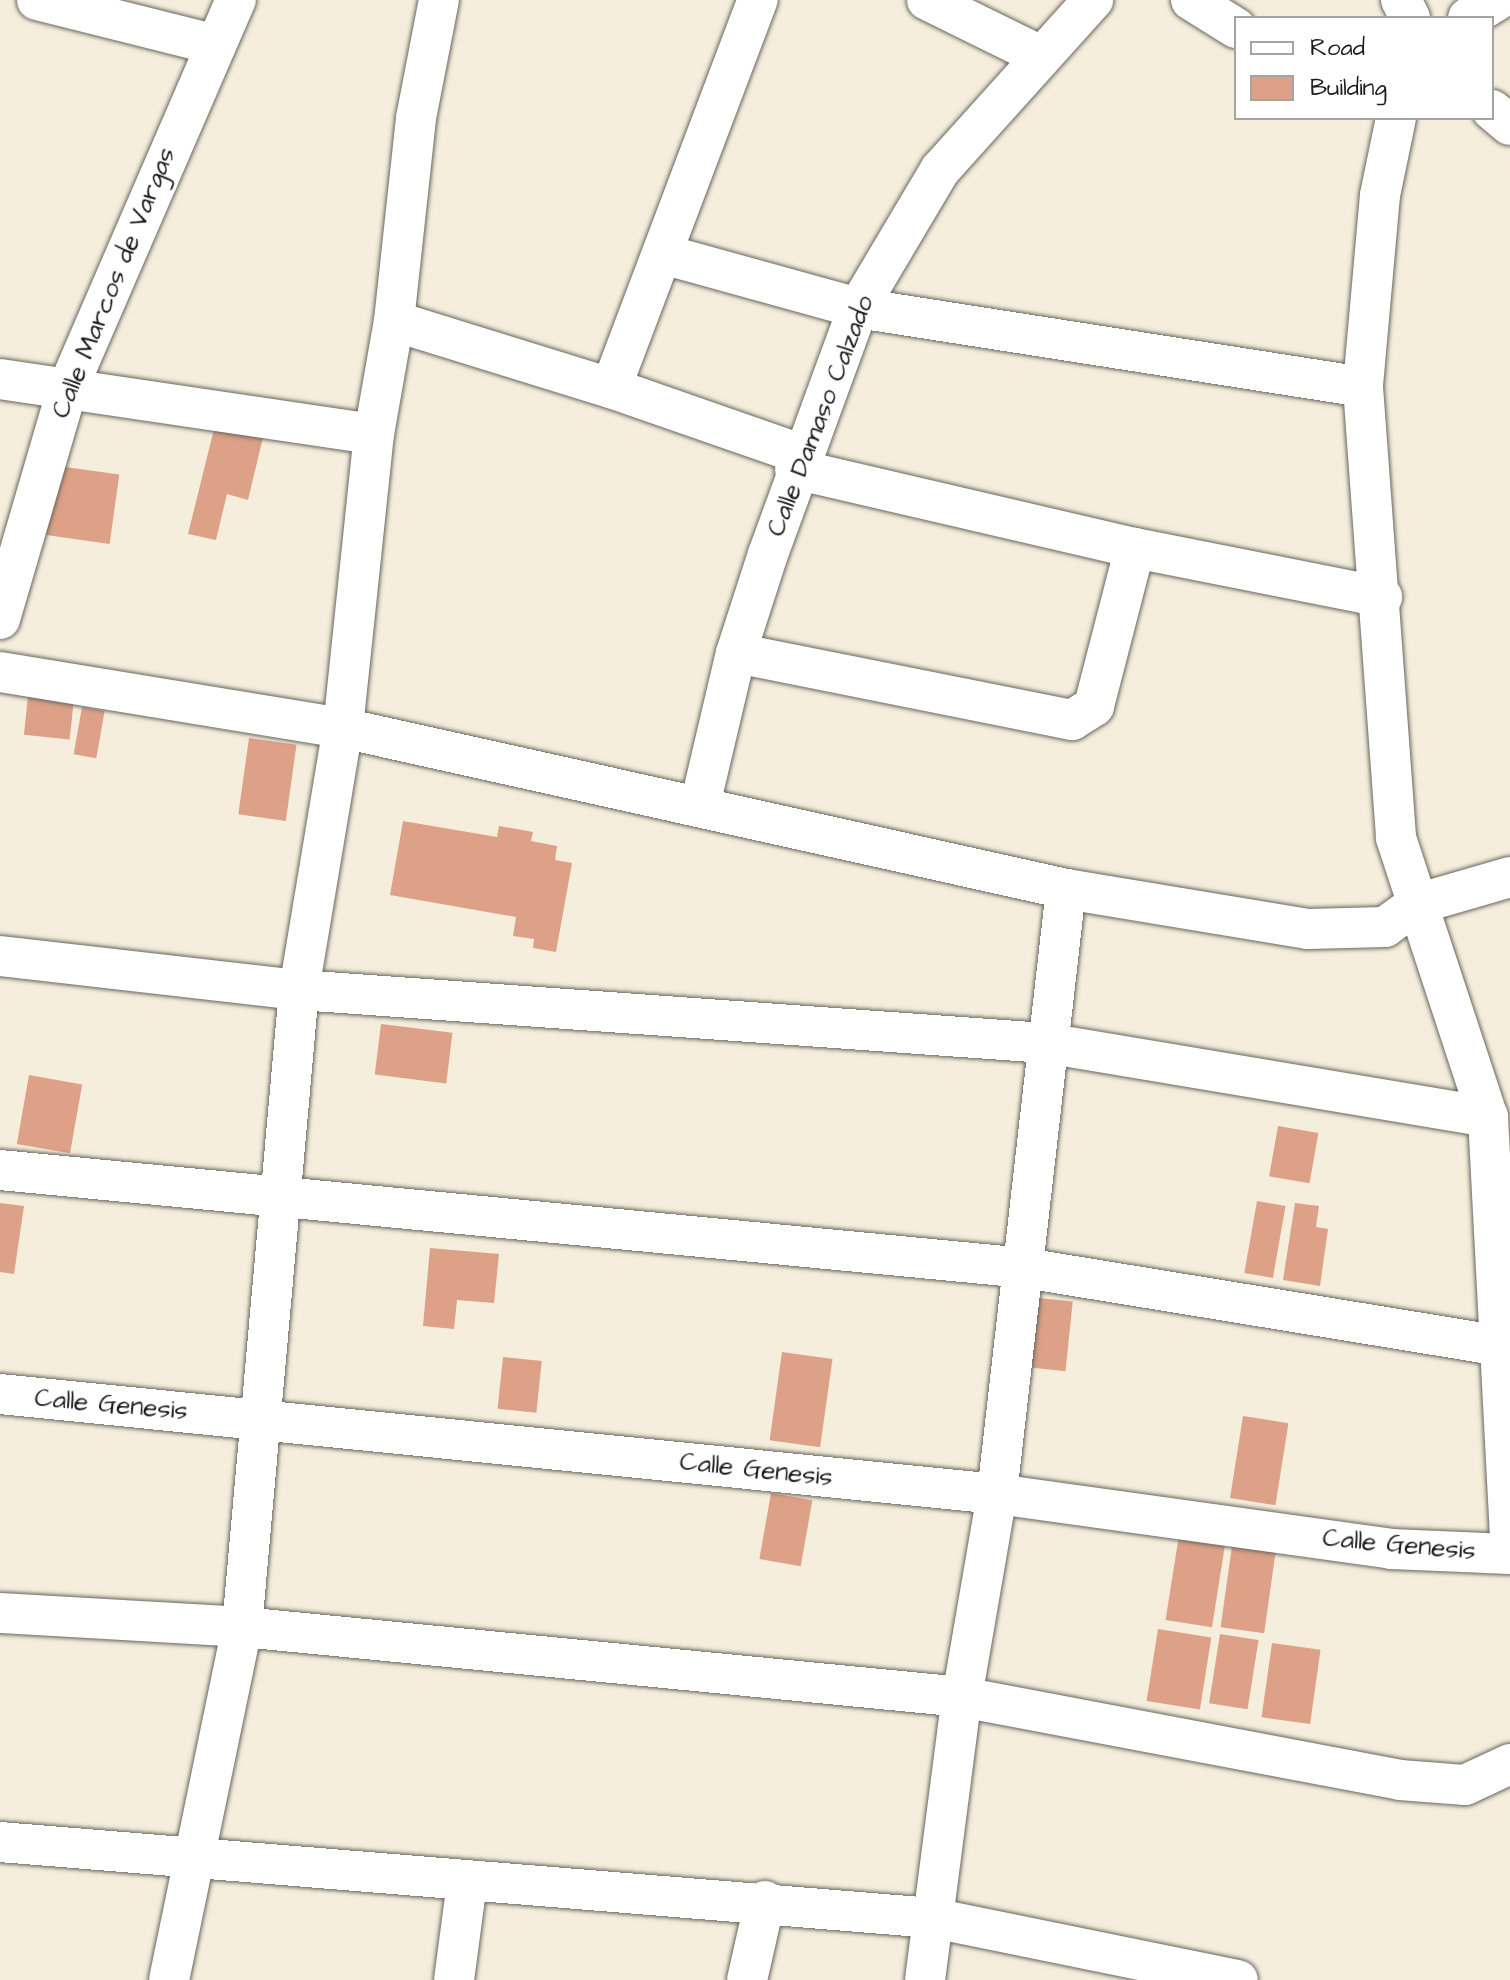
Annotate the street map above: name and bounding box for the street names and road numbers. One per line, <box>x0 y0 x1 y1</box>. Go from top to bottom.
street label: Calle Marcos de Vargas <box>45 143 183 423</box>
street label: Calle Damaso Calzado <box>761 291 881 541</box>
street label: Calle Genesis <box>33 1383 189 1427</box>
street label: Calle Genesis <box>678 1446 834 1494</box>
street label: Calle Genesis <box>1321 1523 1477 1567</box>

